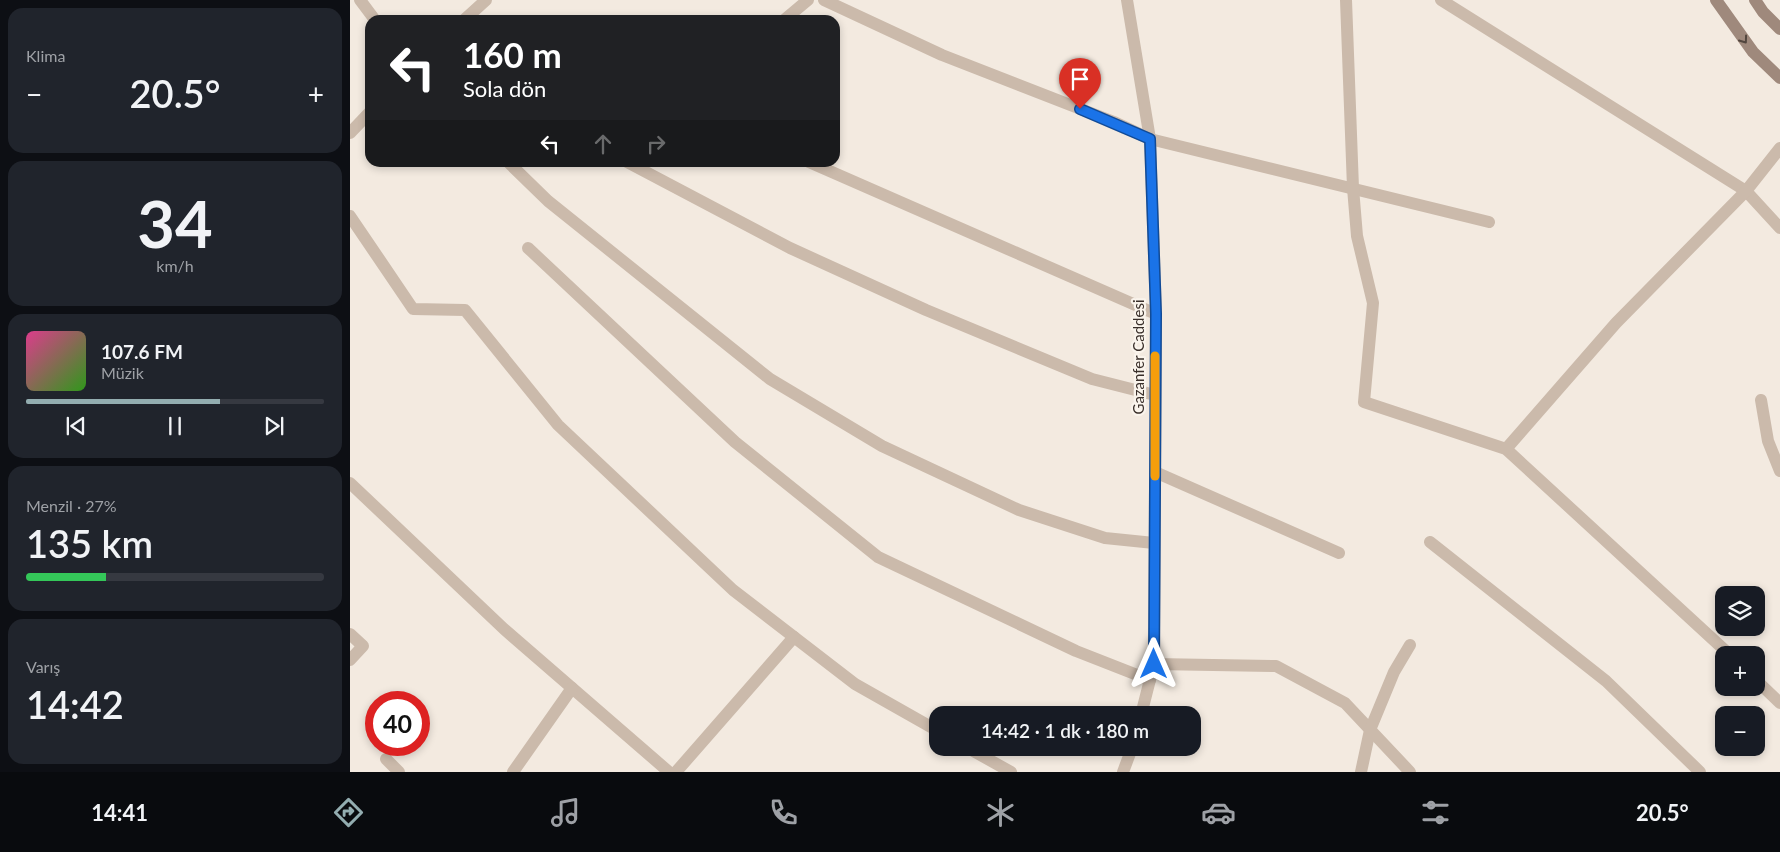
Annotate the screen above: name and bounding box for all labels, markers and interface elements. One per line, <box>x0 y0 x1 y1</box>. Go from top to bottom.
text: 160 m <box>463 33 562 75</box>
one-way arrow <box>1738 34 1748 43</box>
icon: left <box>380 35 445 100</box>
text: Klima <box>26 46 65 65</box>
pin <box>1059 58 1101 109</box>
icon: arrive <box>1066 65 1094 93</box>
text: 20.5° <box>130 70 220 116</box>
text: Sola dön <box>463 75 546 102</box>
text: − <box>26 77 42 111</box>
text: + <box>308 77 324 111</box>
icon: left <box>536 130 564 158</box>
icon: ahead <box>589 130 617 158</box>
icon: right <box>642 130 670 158</box>
text: 34 <box>137 184 213 262</box>
text: km/h <box>156 256 194 275</box>
street label: Gazanfer Caddesi <box>1129 299 1147 415</box>
text: 107.6 FM <box>101 340 183 363</box>
text: Müzik <box>101 363 144 382</box>
icon: previous <box>62 412 90 440</box>
icon: pause <box>161 412 189 440</box>
icon: next <box>260 412 288 440</box>
text: Menzil · 27% <box>26 496 117 515</box>
text: 135 km <box>26 520 153 566</box>
map controls <box>1715 586 1765 756</box>
button: layers <box>1715 586 1765 636</box>
position arrow <box>1127 637 1179 689</box>
button: + <box>1715 646 1765 696</box>
text: Varış <box>26 657 60 676</box>
text: 14:42 <box>26 681 124 727</box>
speed limit sign: 40 <box>365 691 430 756</box>
button: − <box>1715 706 1765 756</box>
text: 14:42 · 1 dk · 180 m <box>981 719 1149 742</box>
icon: directions <box>331 795 366 830</box>
icon: music <box>548 795 583 830</box>
icon: phone <box>766 795 801 830</box>
icon: climate <box>983 795 1018 830</box>
icon: car <box>1201 795 1236 830</box>
icon: filters <box>1418 795 1453 830</box>
text: 14:41 <box>91 799 148 826</box>
text: 20.5° <box>1636 799 1689 826</box>

